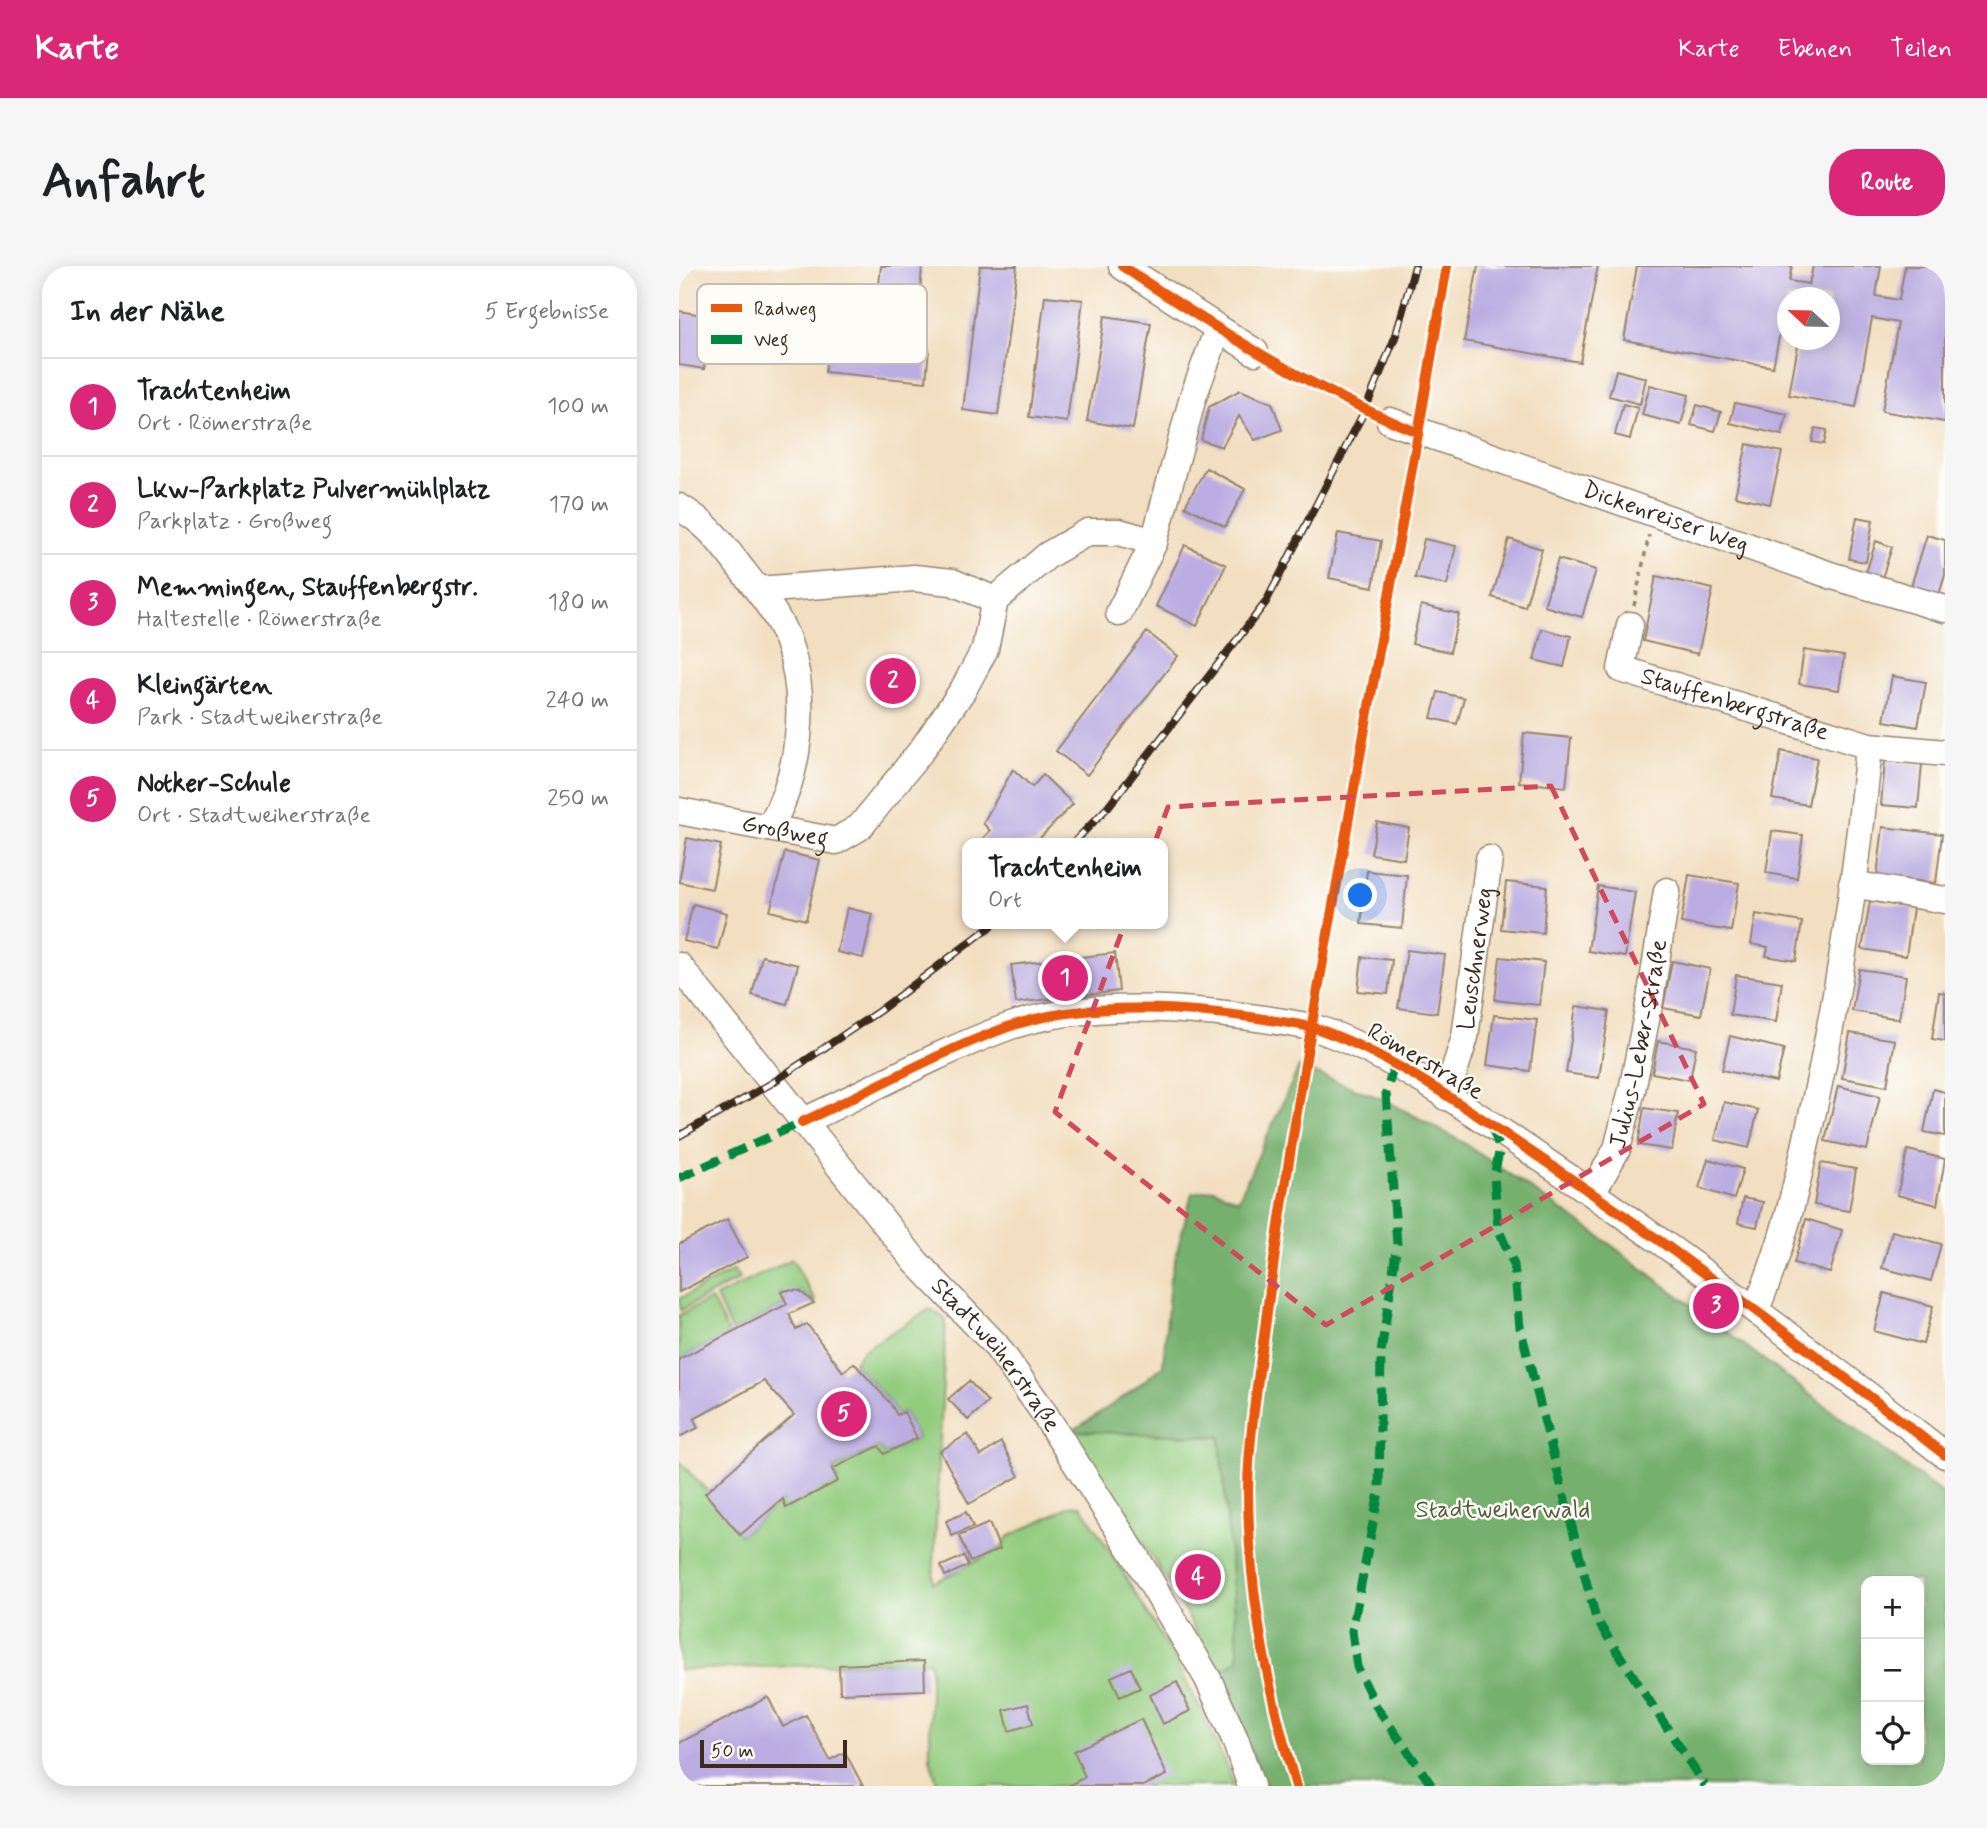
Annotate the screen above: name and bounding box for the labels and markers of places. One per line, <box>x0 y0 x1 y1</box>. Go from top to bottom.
pin: 2 <box>870 655 916 707</box>
pin: 1 <box>1042 952 1088 1004</box>
pin: 3 <box>1693 1280 1739 1332</box>
pin: 5 <box>821 1388 867 1440</box>
pin: 4 <box>1175 1551 1221 1603</box>

